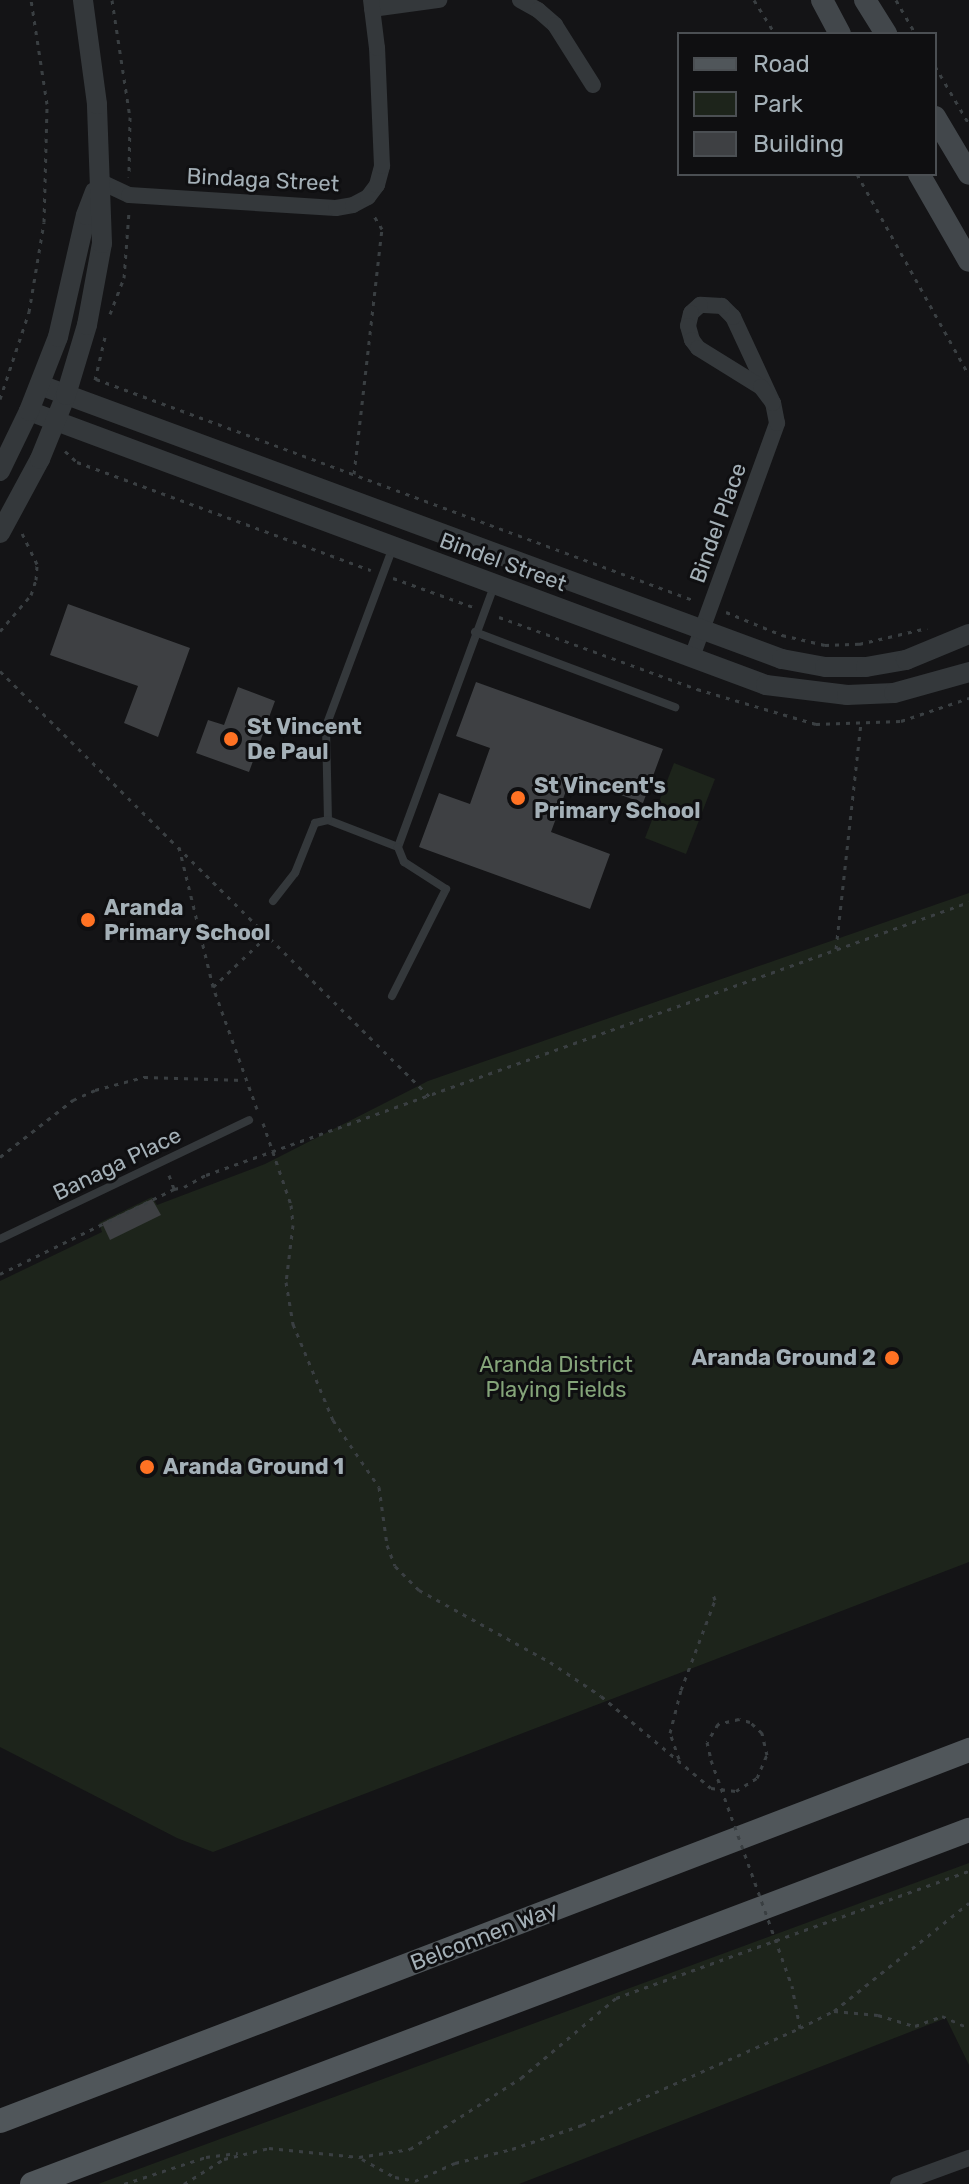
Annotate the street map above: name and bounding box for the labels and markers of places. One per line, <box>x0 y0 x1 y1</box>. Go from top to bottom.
place label: St Vincent De Paul <box>247 713 362 764</box>
marker: St Vincent De Paul <box>222 730 240 748</box>
place label: St Vincent's Primary School <box>534 772 701 824</box>
marker: St Vincent's Primary School <box>509 789 527 807</box>
place label: Aranda Primary School <box>104 894 271 946</box>
marker: Aranda Primary School <box>79 911 97 929</box>
place label: Aranda Ground 2 <box>691 1345 876 1371</box>
marker: Aranda Ground 2 <box>883 1349 901 1367</box>
place label: Aranda Ground 1 <box>163 1454 344 1480</box>
marker: Aranda Ground 1 <box>138 1458 156 1476</box>

